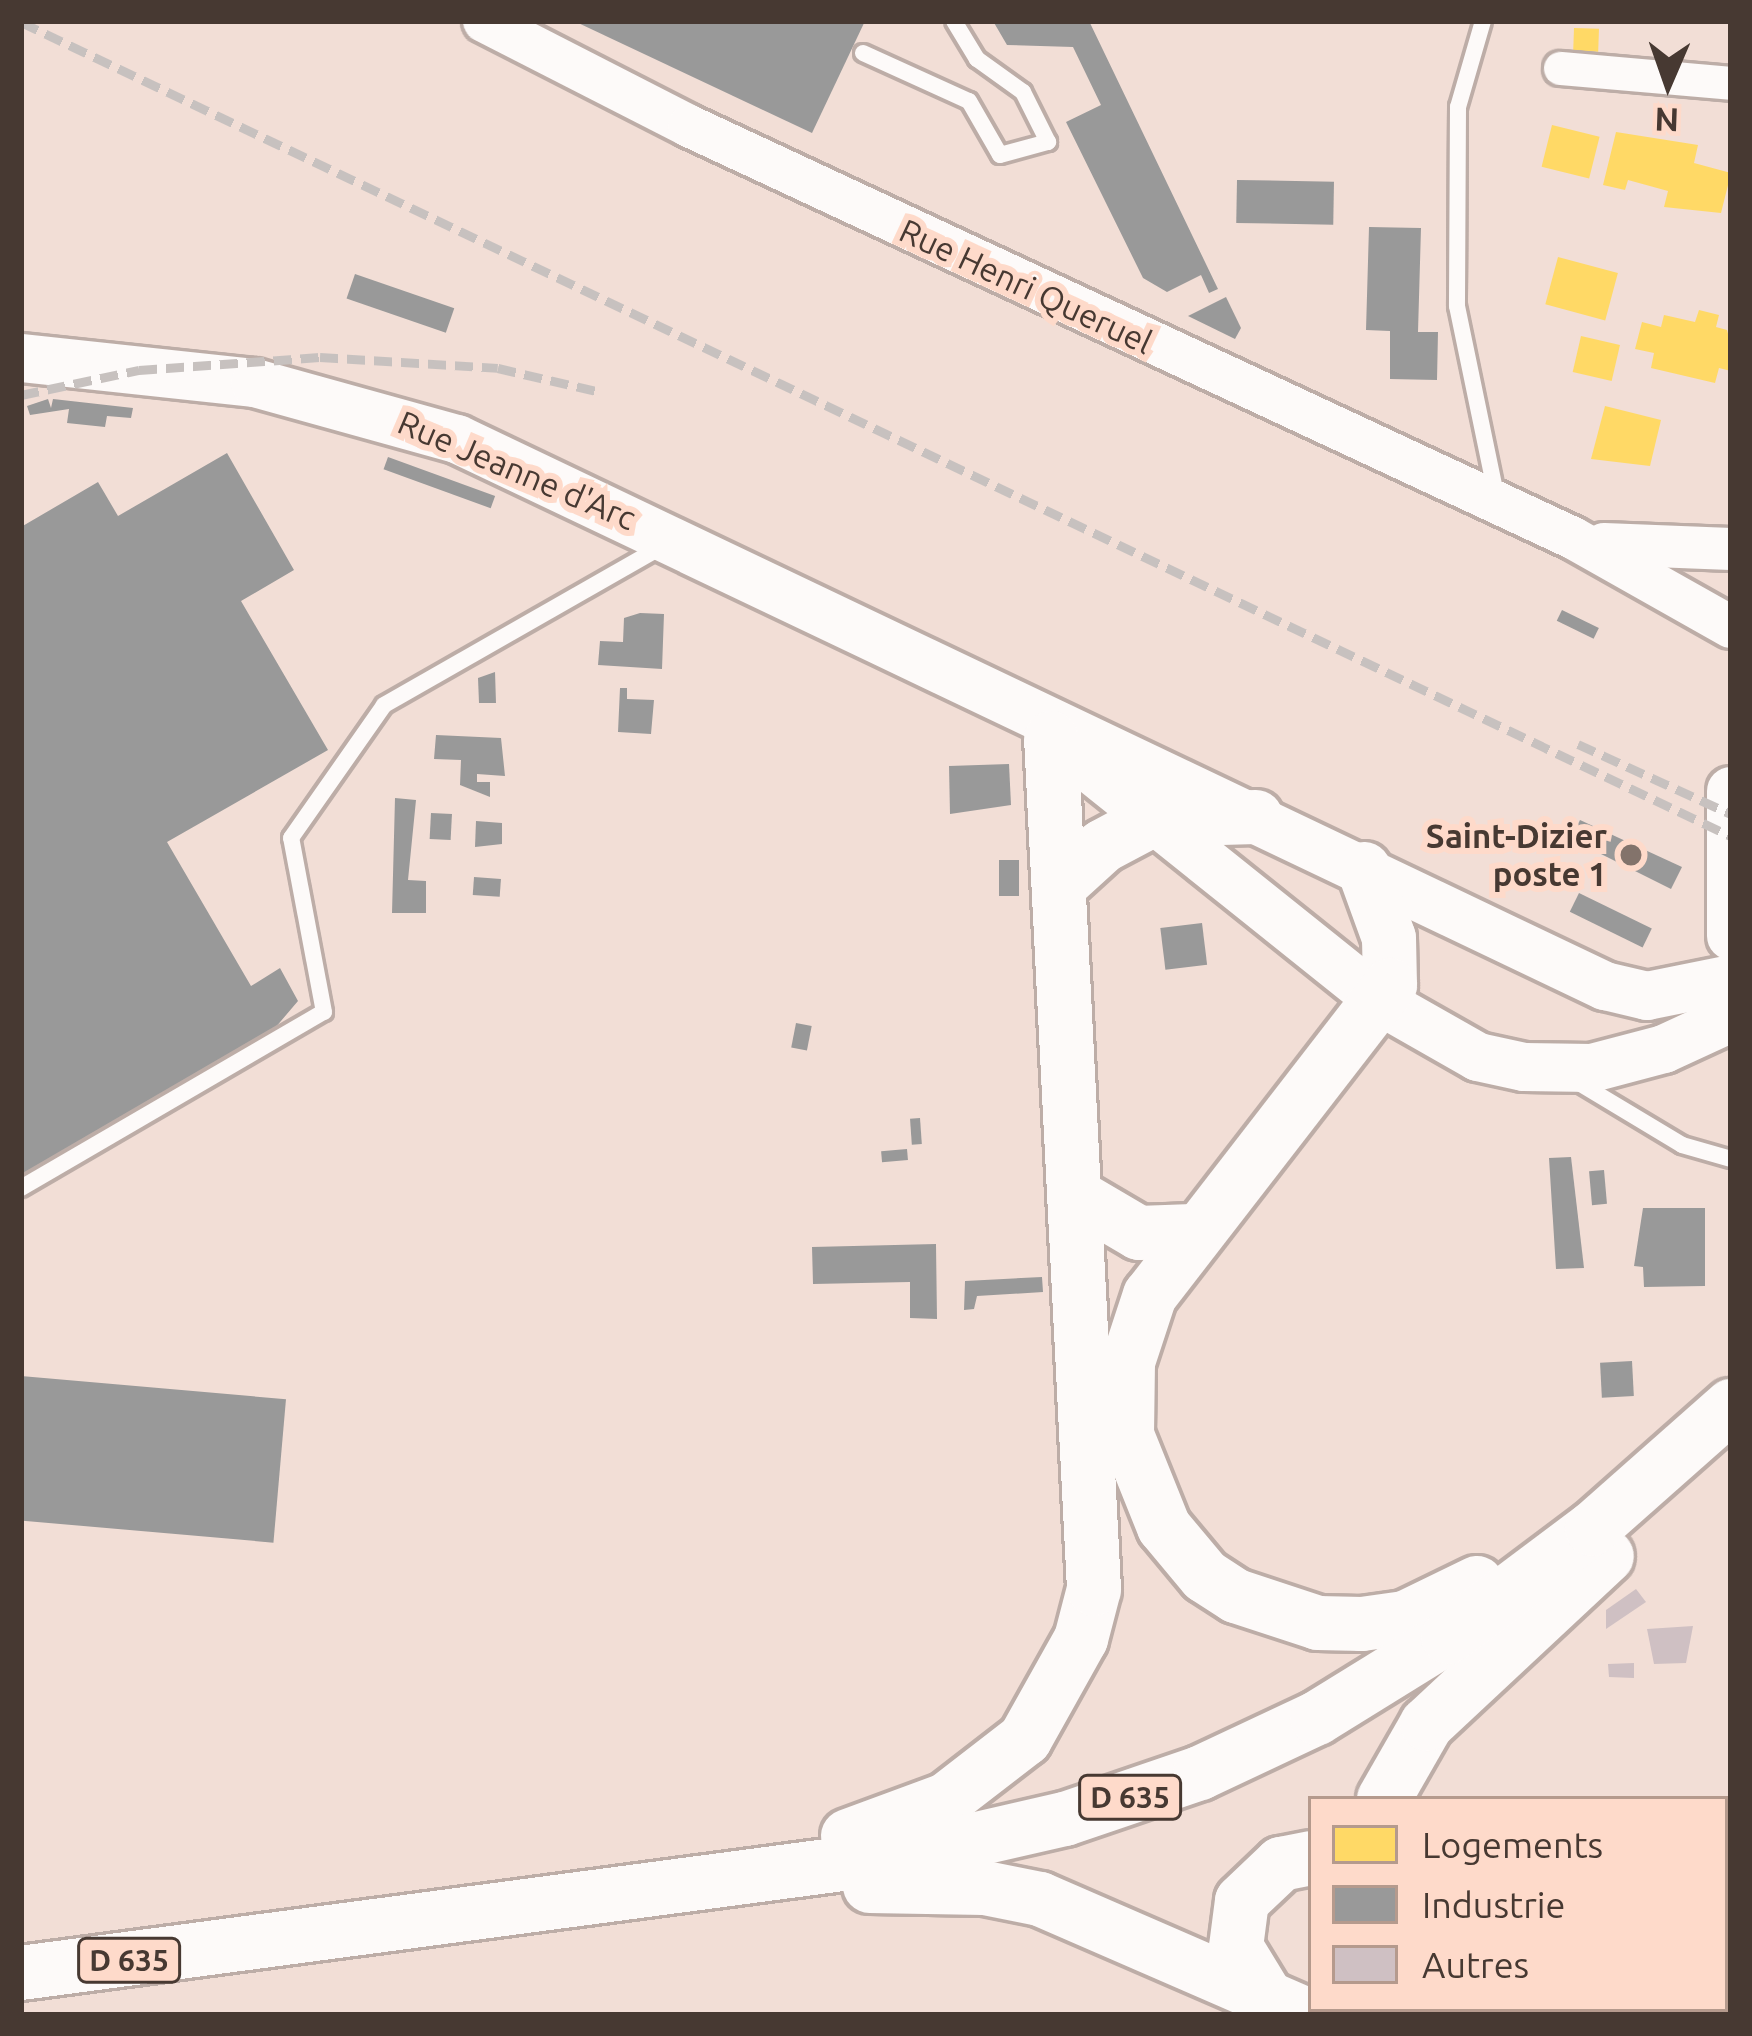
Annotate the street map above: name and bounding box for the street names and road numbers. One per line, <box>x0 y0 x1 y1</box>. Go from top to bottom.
street label: Rue Henri Queruel <box>893 210 1159 362</box>
street label: Rue Jeanne d'Arc <box>392 402 642 538</box>
road number: D 635 <box>1076 1773 1184 1821</box>
road number: D 635 <box>75 1936 183 1984</box>

